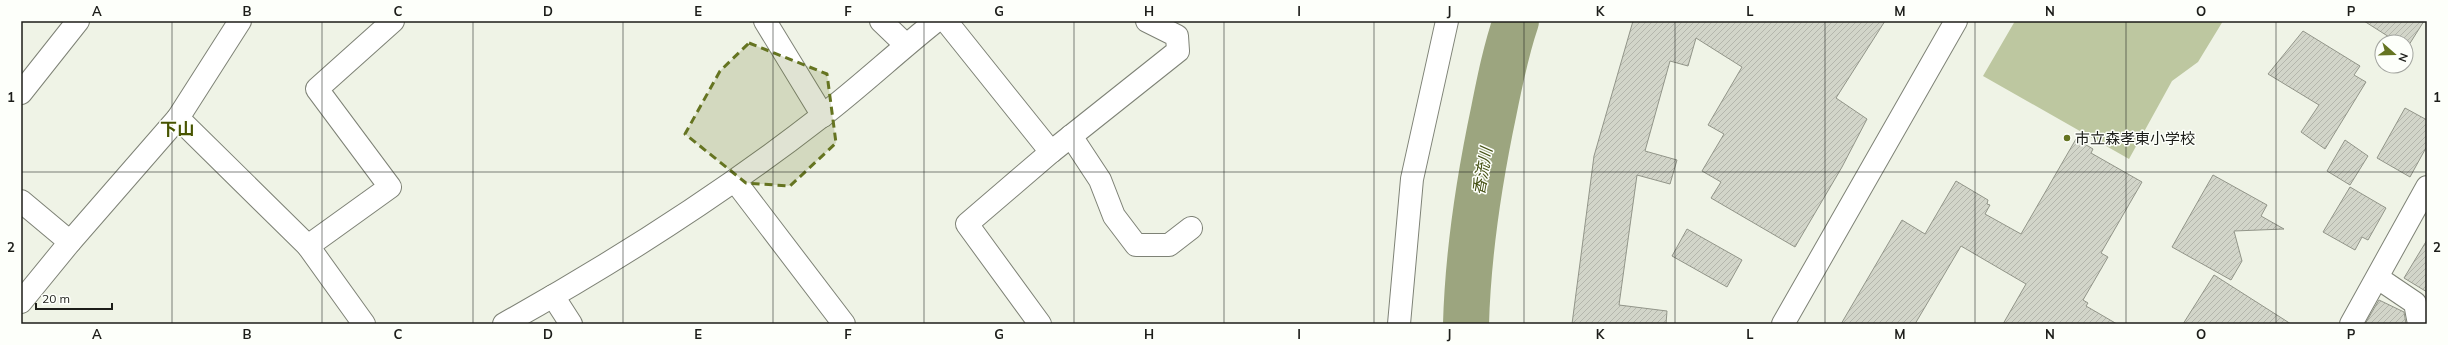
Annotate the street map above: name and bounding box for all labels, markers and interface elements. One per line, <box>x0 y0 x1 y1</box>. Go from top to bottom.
text: A <box>92 3 102 19</box>
text: B <box>243 3 252 19</box>
text: C <box>394 3 403 19</box>
text: D <box>543 3 553 19</box>
text: E <box>694 3 702 19</box>
text: F <box>844 3 852 19</box>
text: G <box>994 3 1004 19</box>
text: H <box>1144 3 1154 19</box>
text: I <box>1297 3 1301 19</box>
text: J <box>1447 3 1451 19</box>
text: K <box>1596 3 1606 19</box>
text: L <box>1746 3 1754 19</box>
text: M <box>1894 3 1906 19</box>
text: N <box>2045 3 2055 19</box>
text: O <box>2196 3 2206 19</box>
text: P <box>2347 3 2356 19</box>
north arrow <box>2374 34 2414 74</box>
text: N <box>2395 51 2411 64</box>
text: 1 <box>7 89 15 105</box>
text: 1 <box>2433 89 2441 105</box>
district label: 下山 <box>160 118 194 139</box>
place label: 市立森孝東小学校 <box>2075 129 2195 148</box>
marker: 市立森孝東小学校 <box>2062 133 2072 143</box>
water label: 香流川 <box>1468 144 1496 196</box>
text: 2 <box>7 239 15 255</box>
text: 2 <box>2433 239 2441 255</box>
scale bar <box>36 285 112 311</box>
text: 20 m <box>42 291 70 306</box>
text: A <box>92 326 102 342</box>
text: B <box>243 326 252 342</box>
text: C <box>394 326 403 342</box>
text: D <box>543 326 553 342</box>
text: E <box>694 326 702 342</box>
text: F <box>844 326 852 342</box>
text: G <box>994 326 1004 342</box>
text: H <box>1144 326 1154 342</box>
text: I <box>1297 326 1301 342</box>
text: J <box>1447 326 1451 342</box>
text: K <box>1596 326 1606 342</box>
text: L <box>1746 326 1754 342</box>
text: M <box>1894 326 1906 342</box>
text: N <box>2045 326 2055 342</box>
text: O <box>2196 326 2206 342</box>
text: P <box>2347 326 2356 342</box>

